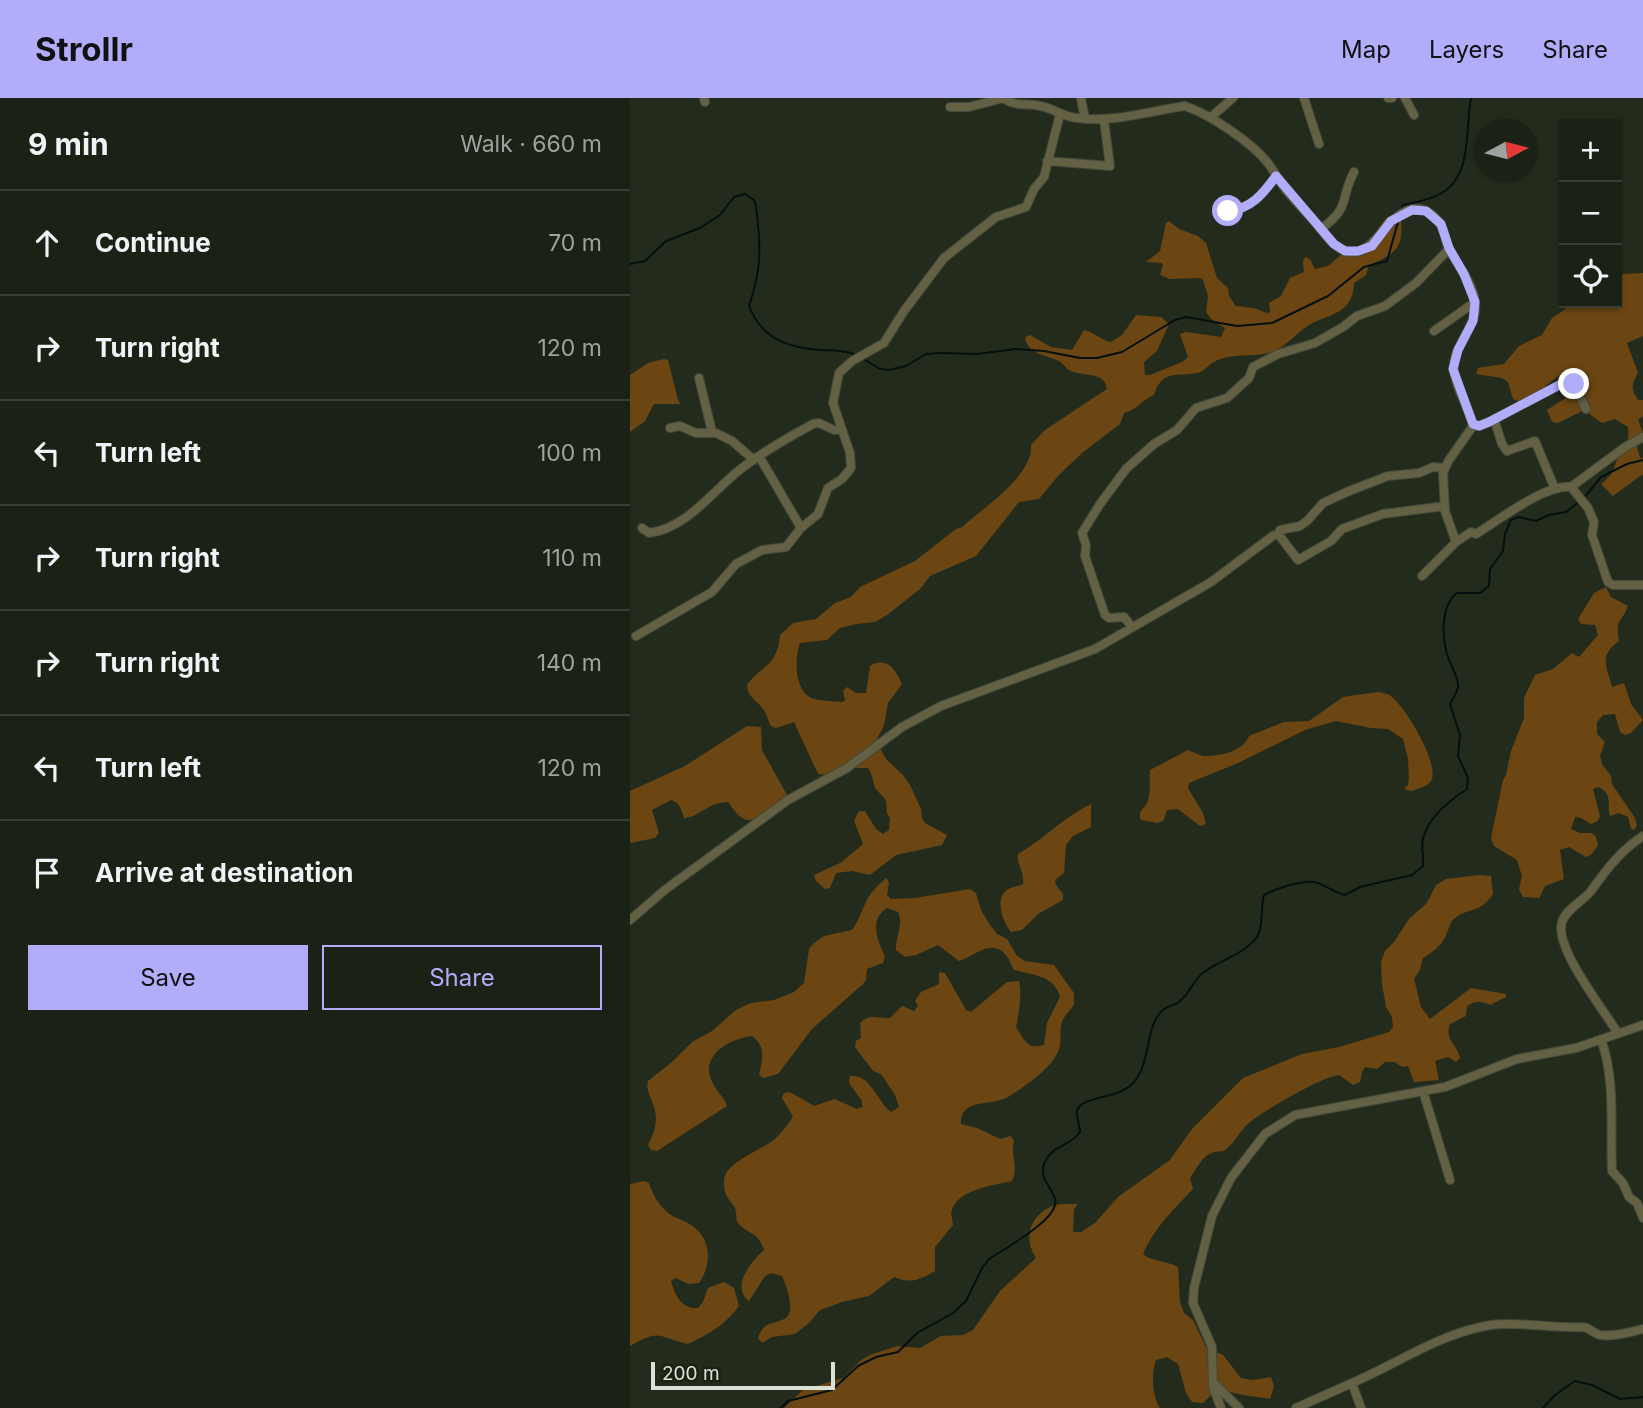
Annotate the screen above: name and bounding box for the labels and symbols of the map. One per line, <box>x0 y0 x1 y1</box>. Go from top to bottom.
north arrow <box>1475 119 1538 182</box>
route start <box>1212 195 1243 226</box>
route end <box>1558 368 1589 399</box>
scale bar <box>651 1359 835 1391</box>

